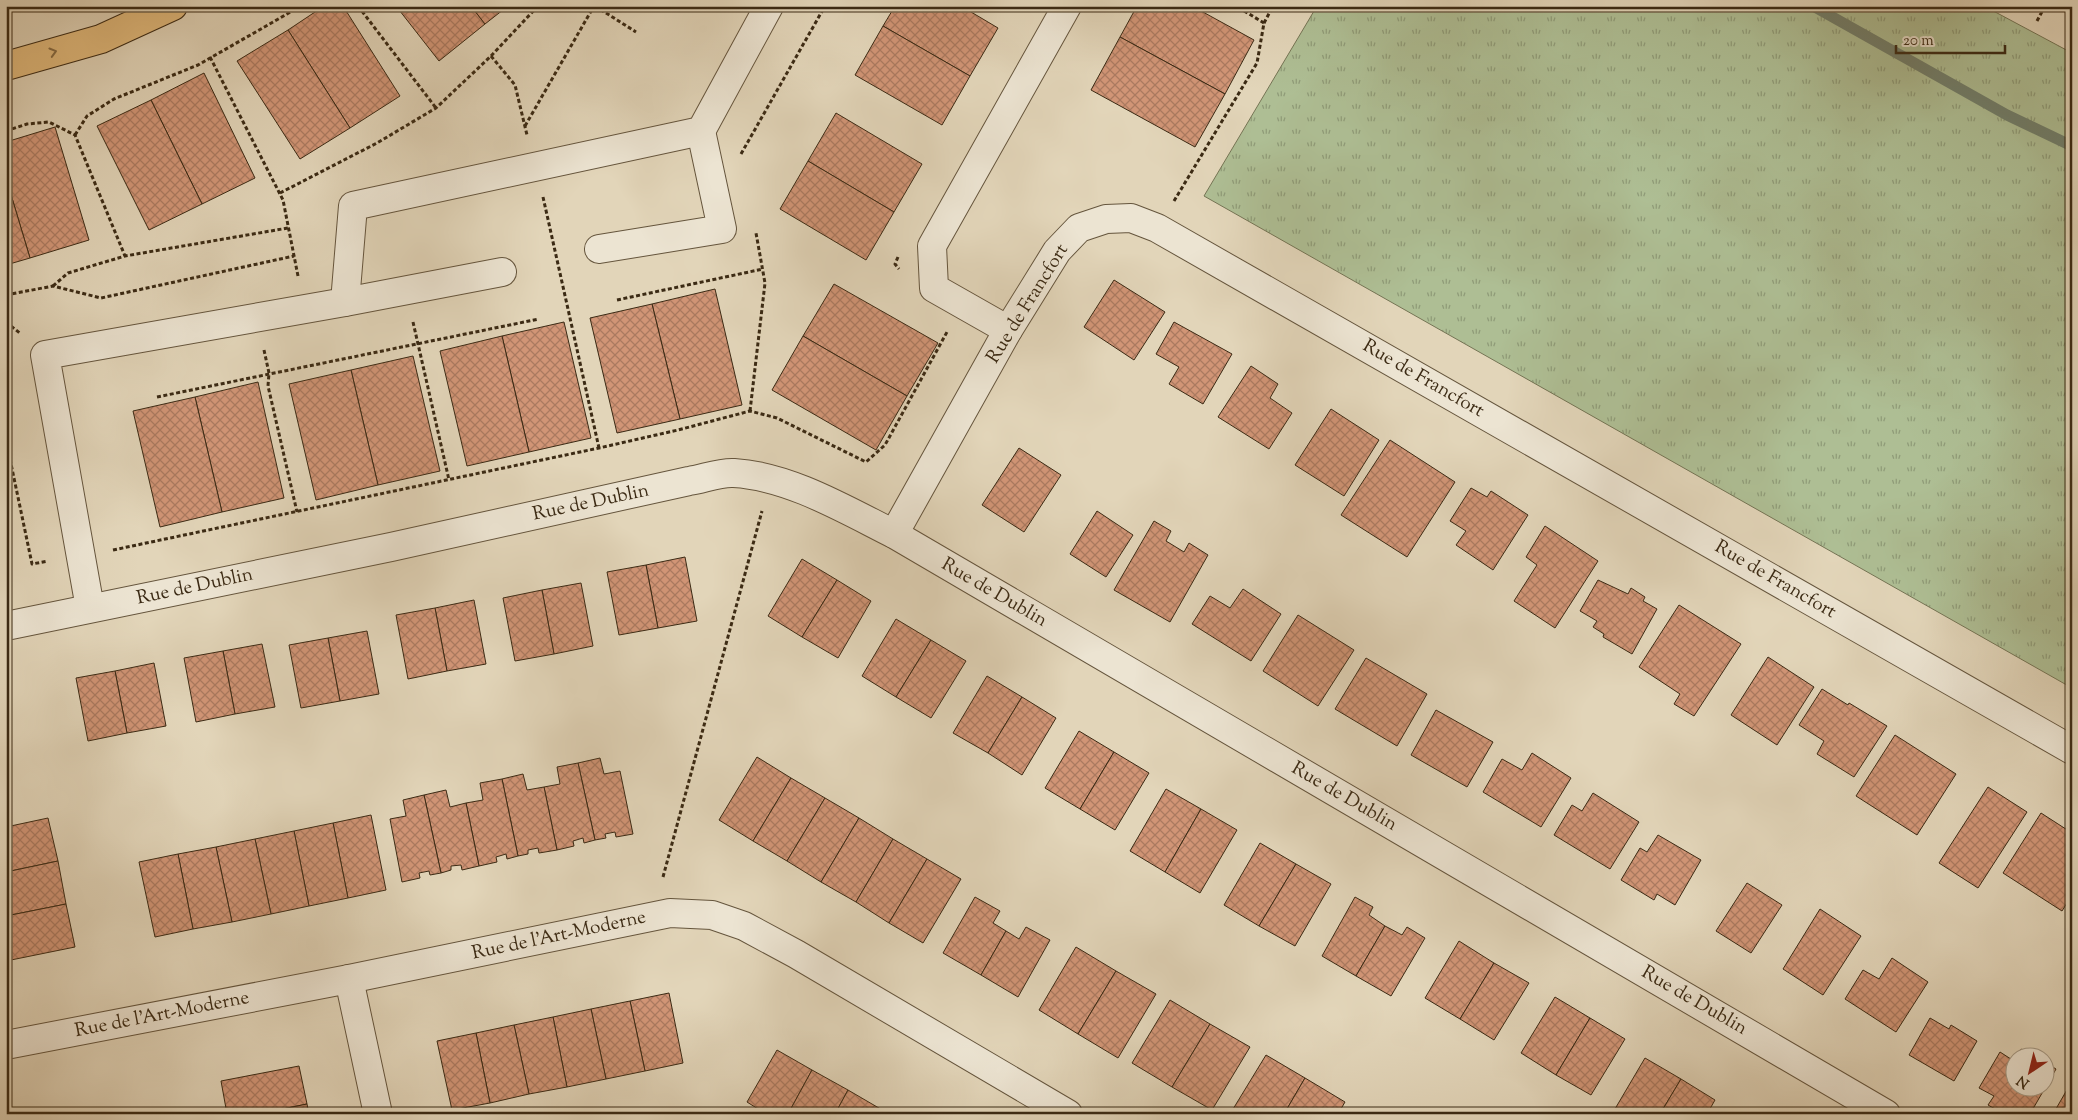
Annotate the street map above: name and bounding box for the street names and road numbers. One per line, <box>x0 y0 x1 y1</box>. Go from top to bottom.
street label: Rue de Francfort <box>980 239 1076 369</box>
street label: Rue de Francfort <box>1357 333 1489 425</box>
street label: Rue de Dublin <box>530 477 652 529</box>
street label: Rue de Francfort <box>1709 534 1841 626</box>
street label: Rue de Dublin <box>936 552 1052 634</box>
street label: Rue de Dublin <box>134 561 256 613</box>
street label: Rue de Dublin <box>1286 756 1402 838</box>
street label: Rue de l'Art-Moderne <box>470 904 649 968</box>
street label: Rue de Dublin <box>1636 960 1752 1042</box>
street label: Rue de l'Art-Moderne <box>72 985 252 1045</box>

